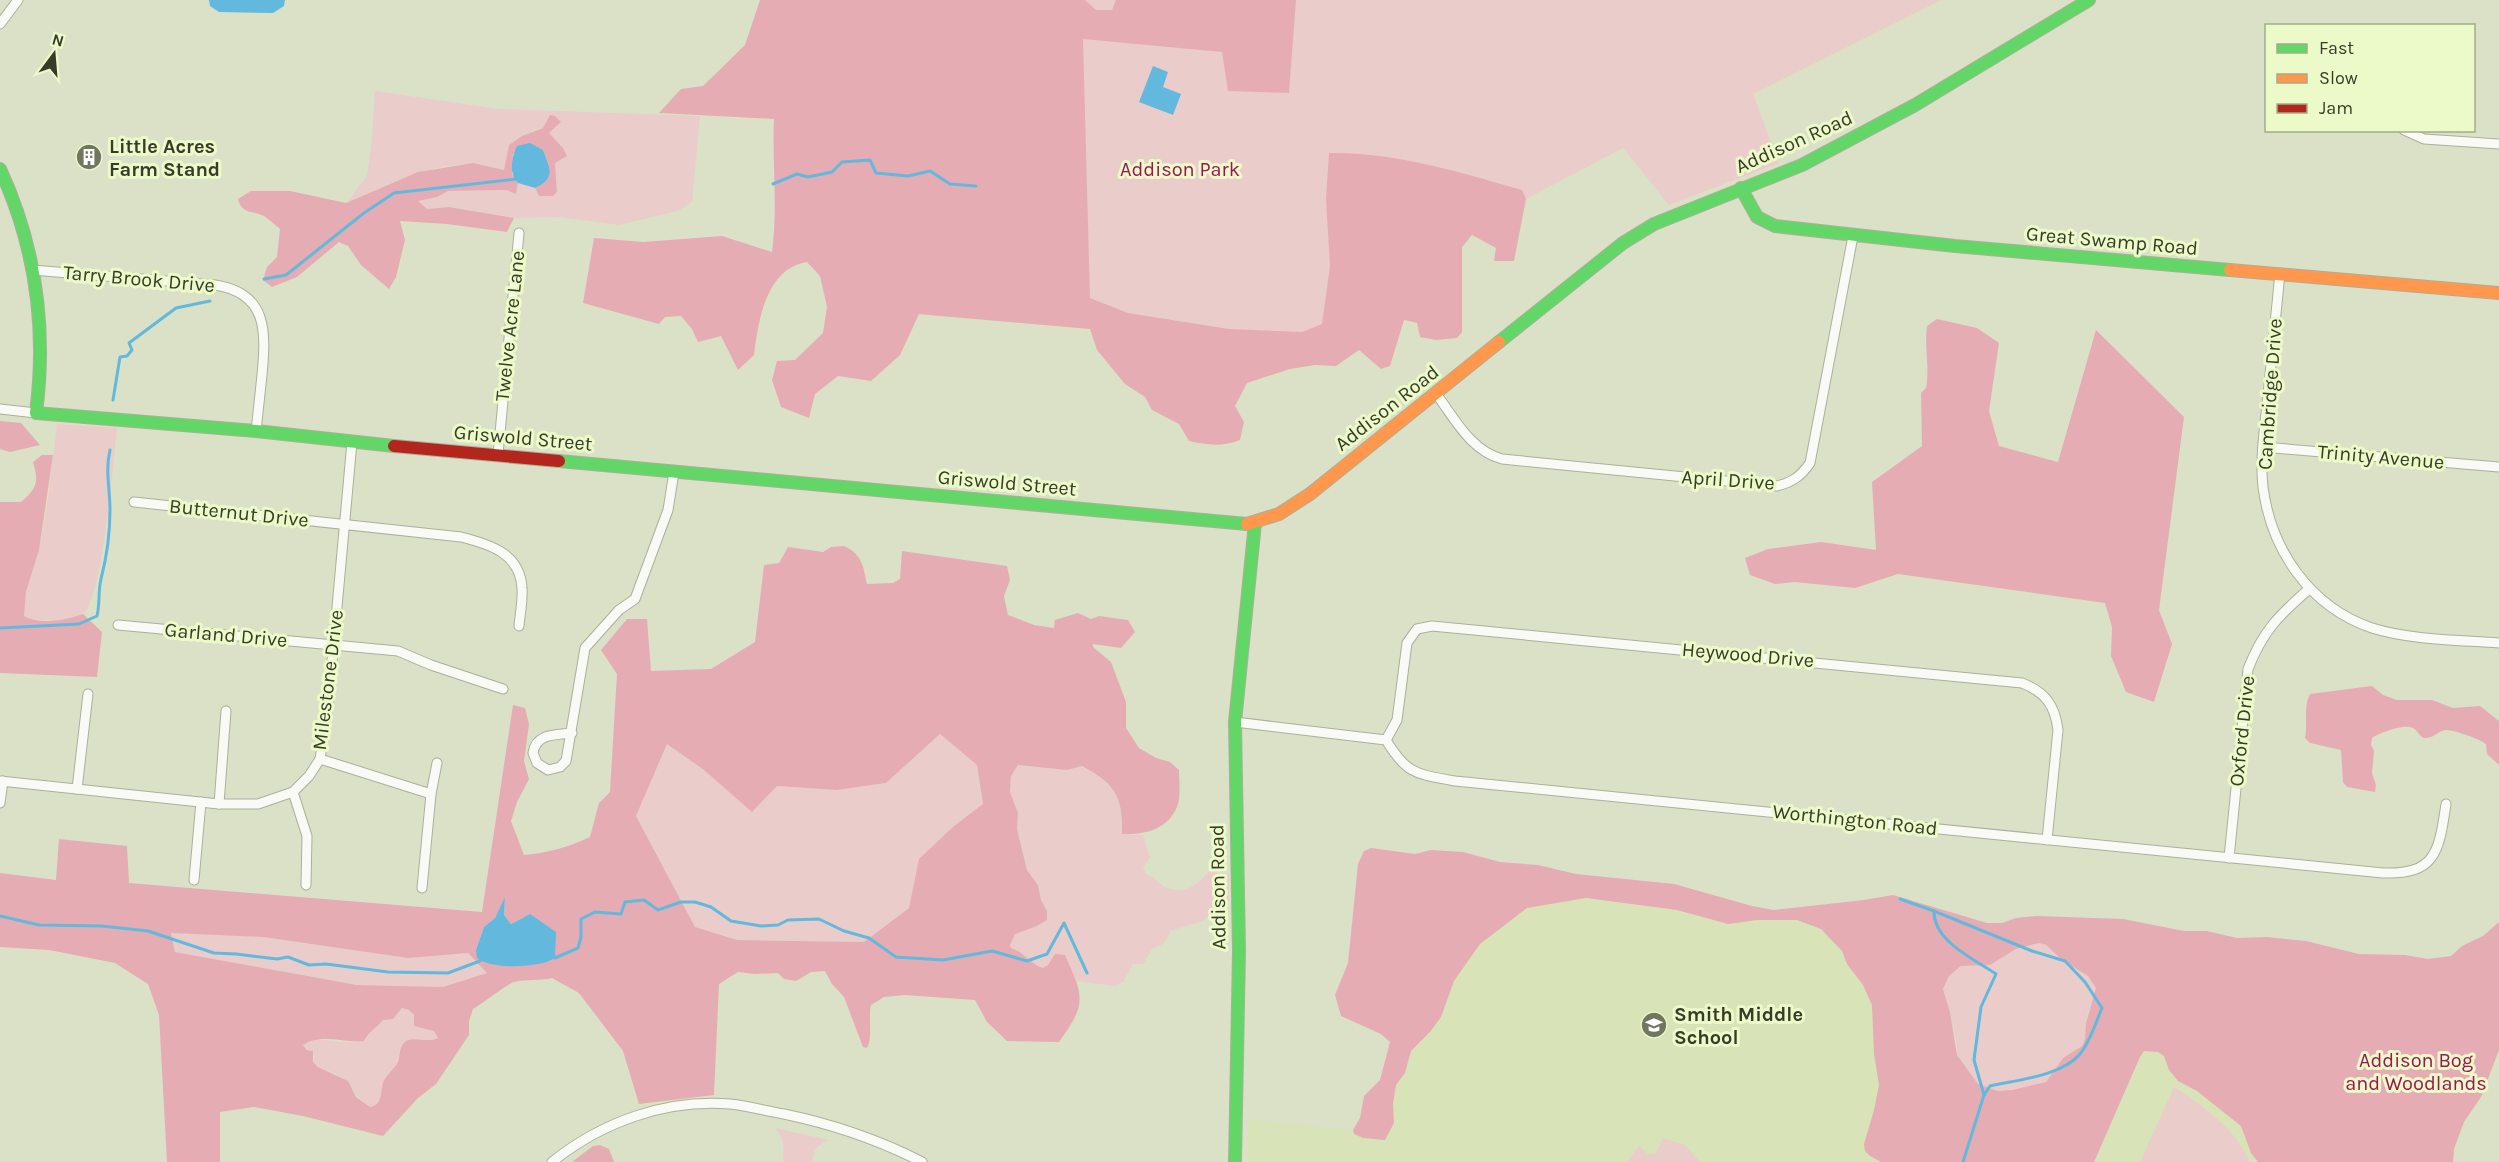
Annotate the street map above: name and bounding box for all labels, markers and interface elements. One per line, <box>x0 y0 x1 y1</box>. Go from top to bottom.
north arrow <box>24 24 84 84</box>
legend <box>2265 24 2475 132</box>
text: N <box>50 29 66 51</box>
text: Fast <box>2319 37 2354 59</box>
text: Slow <box>2319 67 2358 89</box>
text: Jam <box>2319 97 2353 119</box>
street label: Addison Road <box>1732 106 1856 178</box>
place label: Little Acres Farm Stand <box>109 135 220 181</box>
building icon: Little Acres Farm Stand <box>74 142 104 172</box>
park label: Addison Park <box>1120 158 1240 181</box>
street label: Great Swamp Road <box>2025 222 2199 260</box>
street label: Twelve Acre Lane <box>491 249 529 403</box>
street label: Tarry Brook Drive <box>62 261 216 297</box>
street label: Cambridge Drive <box>2253 317 2287 471</box>
street label: Addison Road <box>1330 360 1444 456</box>
street label: Griswold Street <box>453 420 594 456</box>
street label: Trinity Avenue <box>2317 440 2445 474</box>
street label: Griswold Street <box>937 465 1078 501</box>
street label: April Drive <box>1681 465 1775 495</box>
street label: Butternut Drive <box>168 494 310 532</box>
street label: Milestone Drive <box>308 608 348 752</box>
street label: Garland Drive <box>164 618 288 652</box>
street label: Heywood Drive <box>1681 638 1815 672</box>
street label: Oxford Drive <box>2225 674 2259 788</box>
street label: Worthington Road <box>1771 800 1939 840</box>
street label: Addison Road <box>1205 824 1231 950</box>
place label: Smith Middle School <box>1674 1003 1803 1049</box>
school or university icon: Smith Middle School <box>1639 1010 1669 1040</box>
park label: Addison Bog and Woodlands <box>2345 1049 2487 1095</box>

